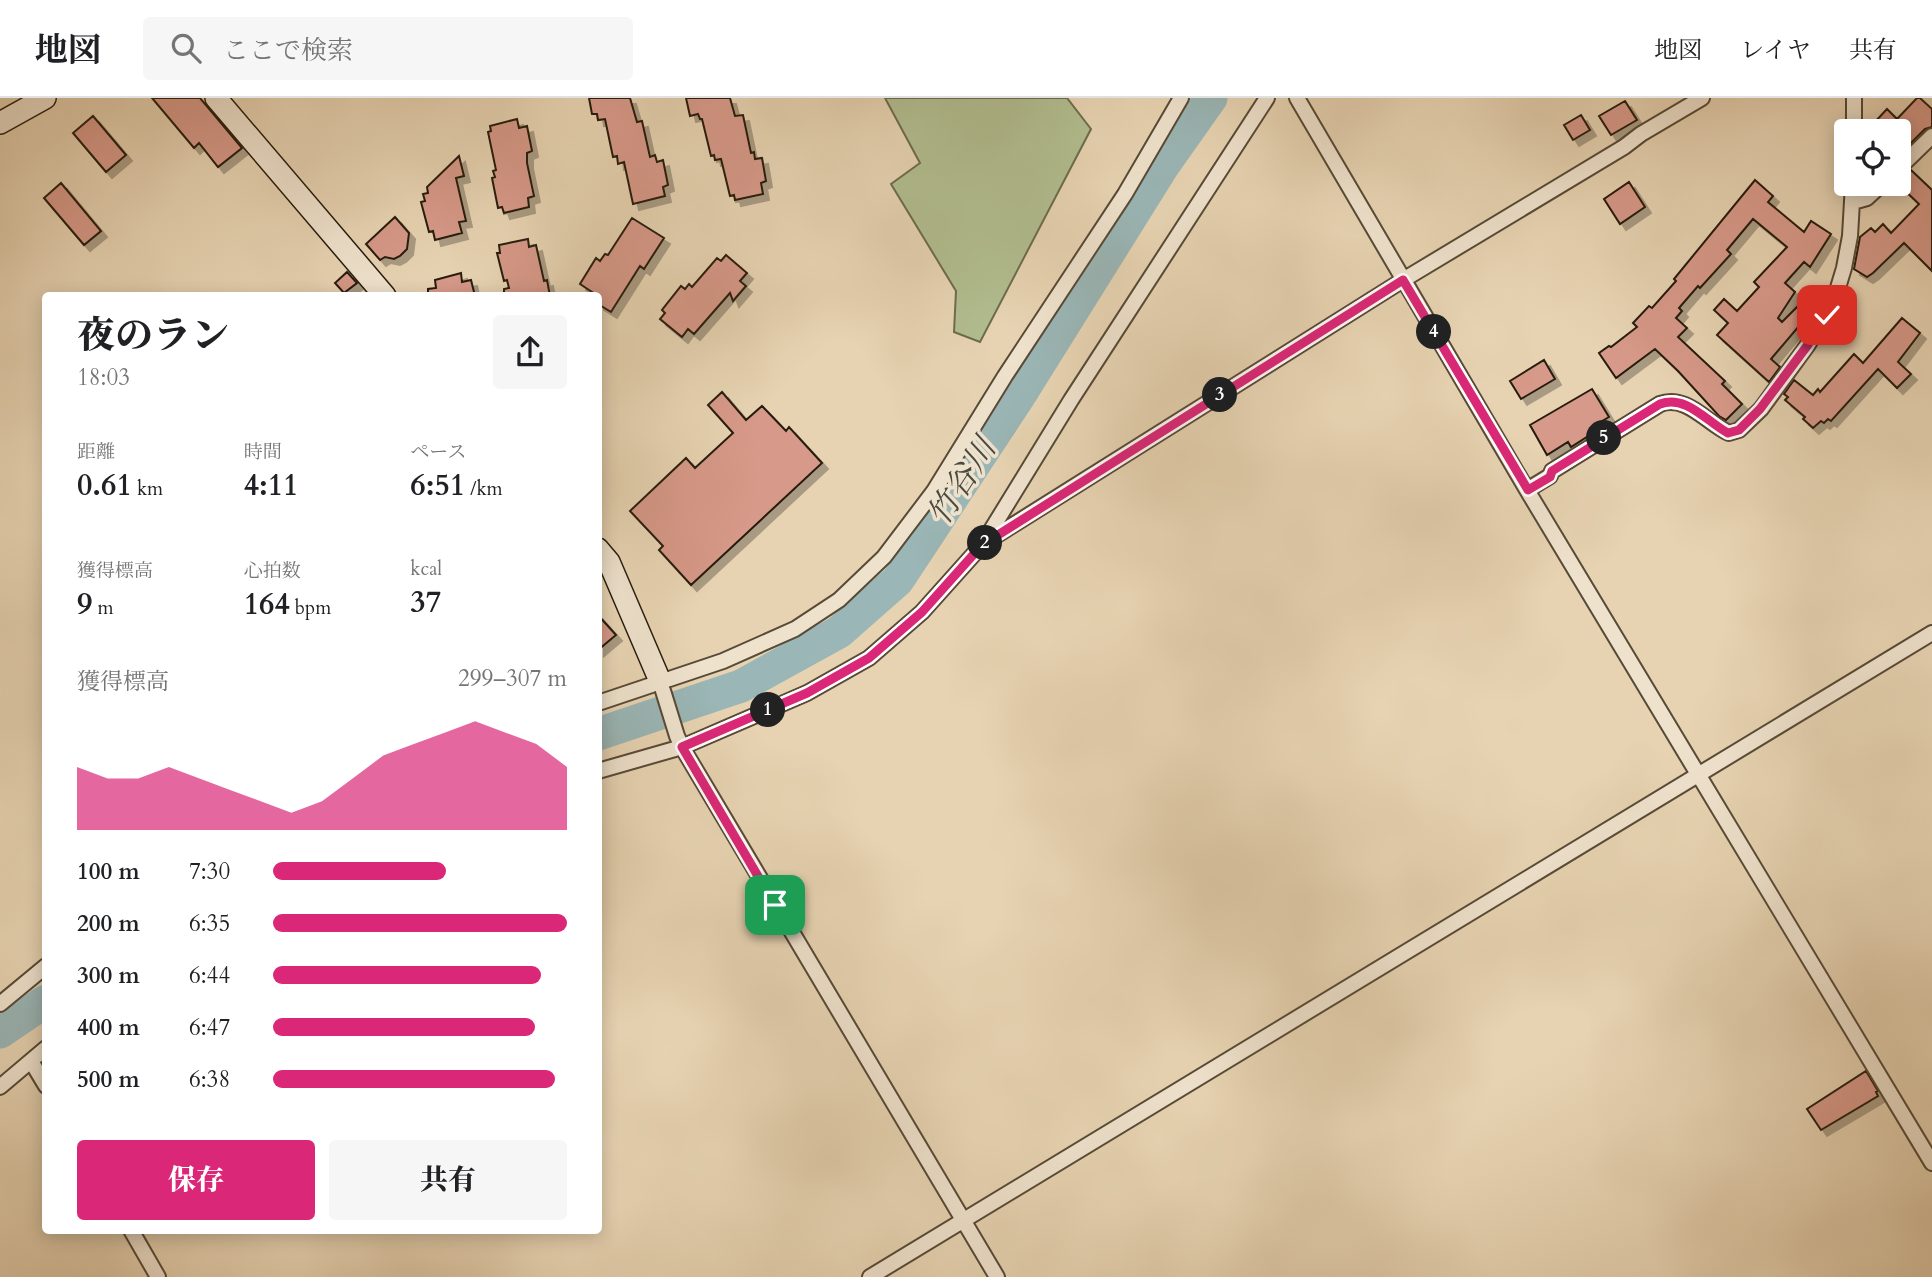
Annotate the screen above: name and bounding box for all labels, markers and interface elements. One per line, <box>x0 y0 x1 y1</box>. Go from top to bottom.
search box <box>143 17 633 80</box>
text: 地図 <box>35 28 101 73</box>
icon: search <box>167 29 205 67</box>
text: ここで検索 <box>223 33 353 68</box>
text: 地図 <box>1654 34 1702 67</box>
text: レイヤ <box>1740 34 1811 67</box>
text: 共有 <box>1849 34 1897 67</box>
map controls <box>1834 119 1911 196</box>
button: locate <box>1834 119 1911 196</box>
pin <box>1797 285 1857 345</box>
icon: check <box>1808 296 1846 334</box>
text: 夜のラン <box>77 310 229 362</box>
pin: 4 <box>1416 314 1452 350</box>
button: share <box>493 315 567 389</box>
text: 4 <box>1429 318 1438 344</box>
text: 18:03 <box>77 362 130 393</box>
pin: 3 <box>1202 378 1238 412</box>
text: 3 <box>1215 381 1224 407</box>
pin: 5 <box>1586 420 1622 456</box>
text: 5 <box>1599 424 1608 450</box>
water label: 竹谷川 <box>917 427 1008 534</box>
text: 距離 <box>77 439 115 465</box>
text: 時間 <box>244 439 282 465</box>
text: ペース <box>410 439 466 465</box>
text: 0.61 <box>77 465 132 506</box>
text: 4:11 <box>244 465 298 506</box>
text: 6:51 <box>410 465 465 506</box>
text: km <box>132 476 163 502</box>
text: /km <box>465 476 503 502</box>
pin: 2 <box>968 526 1002 560</box>
text: 2 <box>980 529 989 555</box>
text: kcal <box>410 556 442 582</box>
text: 獲得標高 <box>77 558 153 584</box>
text: 心拍数 <box>244 558 301 584</box>
text: 37 <box>410 582 441 623</box>
text: 9 <box>77 584 92 625</box>
text: 164 <box>244 584 290 625</box>
text: m <box>92 595 114 621</box>
text: bpm <box>290 595 331 621</box>
text: 299–307 m <box>458 663 567 694</box>
text: 獲得標高 <box>77 666 169 697</box>
pin: 1 <box>750 692 786 728</box>
text: 1 <box>763 696 772 722</box>
text: 100 m <box>77 856 140 887</box>
text: 7:30 <box>189 856 230 887</box>
pin <box>745 875 805 935</box>
icon: arrive <box>756 886 794 924</box>
text: 200 m <box>77 908 140 939</box>
text: 6:35 <box>189 908 230 939</box>
text: 300 m <box>77 960 140 991</box>
text: 6:44 <box>189 960 230 991</box>
text: 400 m <box>77 1012 140 1043</box>
text: 6:47 <box>189 1012 230 1043</box>
text: 500 m <box>77 1064 140 1095</box>
text: 6:38 <box>189 1064 230 1095</box>
button: 保存 <box>77 1140 315 1220</box>
button: 共有 <box>329 1140 567 1220</box>

